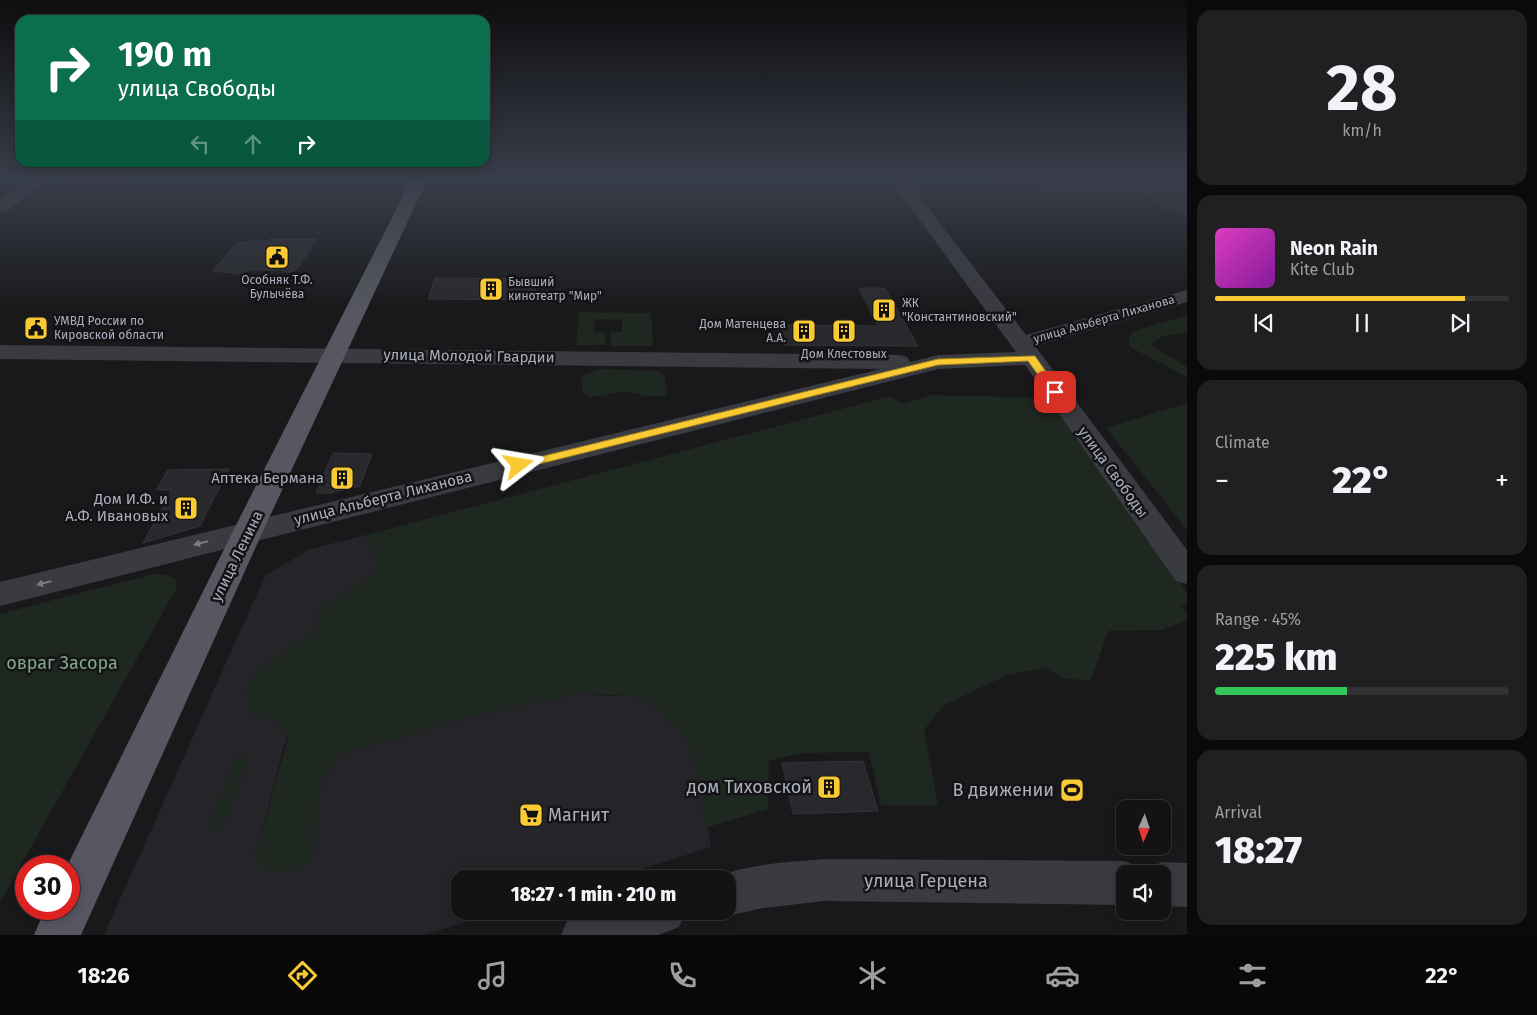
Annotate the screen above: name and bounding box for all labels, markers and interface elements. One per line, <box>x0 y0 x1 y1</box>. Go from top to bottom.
text: 190 m <box>118 33 212 75</box>
icon: right <box>35 35 100 100</box>
text: 28 <box>1326 49 1398 127</box>
text: улица Свободы <box>118 75 276 102</box>
text: km/h <box>1342 121 1382 140</box>
icon: left <box>186 130 214 158</box>
icon: ahead <box>239 130 267 158</box>
icon: right <box>292 130 320 158</box>
text: Neon Rain <box>1290 237 1378 260</box>
public building icon: Особняк Т.Ф. Булычёва <box>264 244 290 270</box>
text: Kite Club <box>1290 260 1355 279</box>
place label: Особняк Т.Ф. Булычёва <box>241 273 313 301</box>
place label: Бывший кинотеатр "Мир" <box>508 275 602 303</box>
building icon: Бывший кинотеатр "Мир" <box>478 276 504 302</box>
street label: улица Альберта Лиханова <box>1032 292 1176 346</box>
place label: ЖК "Константиновский" <box>902 296 1017 324</box>
building icon: ЖК "Константиновский" <box>871 297 897 323</box>
icon: previous <box>1250 309 1278 337</box>
icon: pause <box>1348 309 1376 337</box>
icon: next <box>1446 309 1474 337</box>
place label: УМВД России по Кировской области <box>54 314 164 342</box>
public building icon: УМВД России по Кировской области <box>23 315 49 341</box>
place label: Дом Матенцева А.А. <box>698 317 786 345</box>
building icon: Дом Матенцева А.А. <box>791 318 817 344</box>
building icon: Дом Клестовых <box>831 318 857 344</box>
street label: улица Молодой Гвардии <box>383 346 555 366</box>
place label: Дом Клестовых <box>800 347 887 361</box>
pin <box>1034 371 1076 413</box>
icon: arrive <box>1041 378 1069 406</box>
street label: улица Свободы <box>1074 423 1152 521</box>
text: Climate <box>1215 433 1270 452</box>
position arrow <box>492 438 544 490</box>
text: 22° <box>1332 457 1392 503</box>
text: − <box>1215 464 1229 497</box>
text: + <box>1495 464 1509 497</box>
building icon: Аптека Бермана <box>329 465 355 491</box>
street label: улица Альберта Лиханова <box>292 467 474 529</box>
place label: Аптека Бермана <box>211 469 324 487</box>
place label: Дом И.Ф. и А.Ф. Ивановых <box>65 490 169 525</box>
building icon: Дом И.Ф. и А.Ф. Ивановых <box>173 495 199 521</box>
street label: улица Ленина <box>207 508 267 604</box>
one-way arrow <box>194 539 209 547</box>
one-way arrow <box>36 579 51 587</box>
text: Range · 45% <box>1215 610 1301 629</box>
text: 225 km <box>1215 634 1338 680</box>
park label: овраг Засора <box>6 652 118 674</box>
building icon: дом Тиховской <box>816 774 842 800</box>
place label: дом Тиховской <box>687 776 812 798</box>
sports icon: В движении <box>1059 777 1085 803</box>
place label: В движении <box>952 779 1054 801</box>
north arrow <box>1116 800 1171 855</box>
map controls <box>1116 800 1171 920</box>
supermarket icon: Магнит <box>518 802 544 828</box>
text: Arrival <box>1215 803 1262 822</box>
place label: Магнит <box>548 804 610 826</box>
text: 18:27 <box>1215 827 1302 873</box>
speed limit sign: 30 <box>15 855 80 920</box>
button: sound <box>1116 865 1171 920</box>
street label: улица Герцена <box>864 870 988 892</box>
text: 18:27 · 1 min · 210 m <box>511 883 676 906</box>
icon: directions <box>285 958 320 993</box>
icon: music <box>475 958 510 993</box>
icon: phone <box>665 958 700 993</box>
icon: climate <box>855 958 890 993</box>
icon: car <box>1045 958 1080 993</box>
icon: filters <box>1235 958 1270 993</box>
text: 18:26 <box>78 962 130 989</box>
text: 22° <box>1425 962 1459 989</box>

